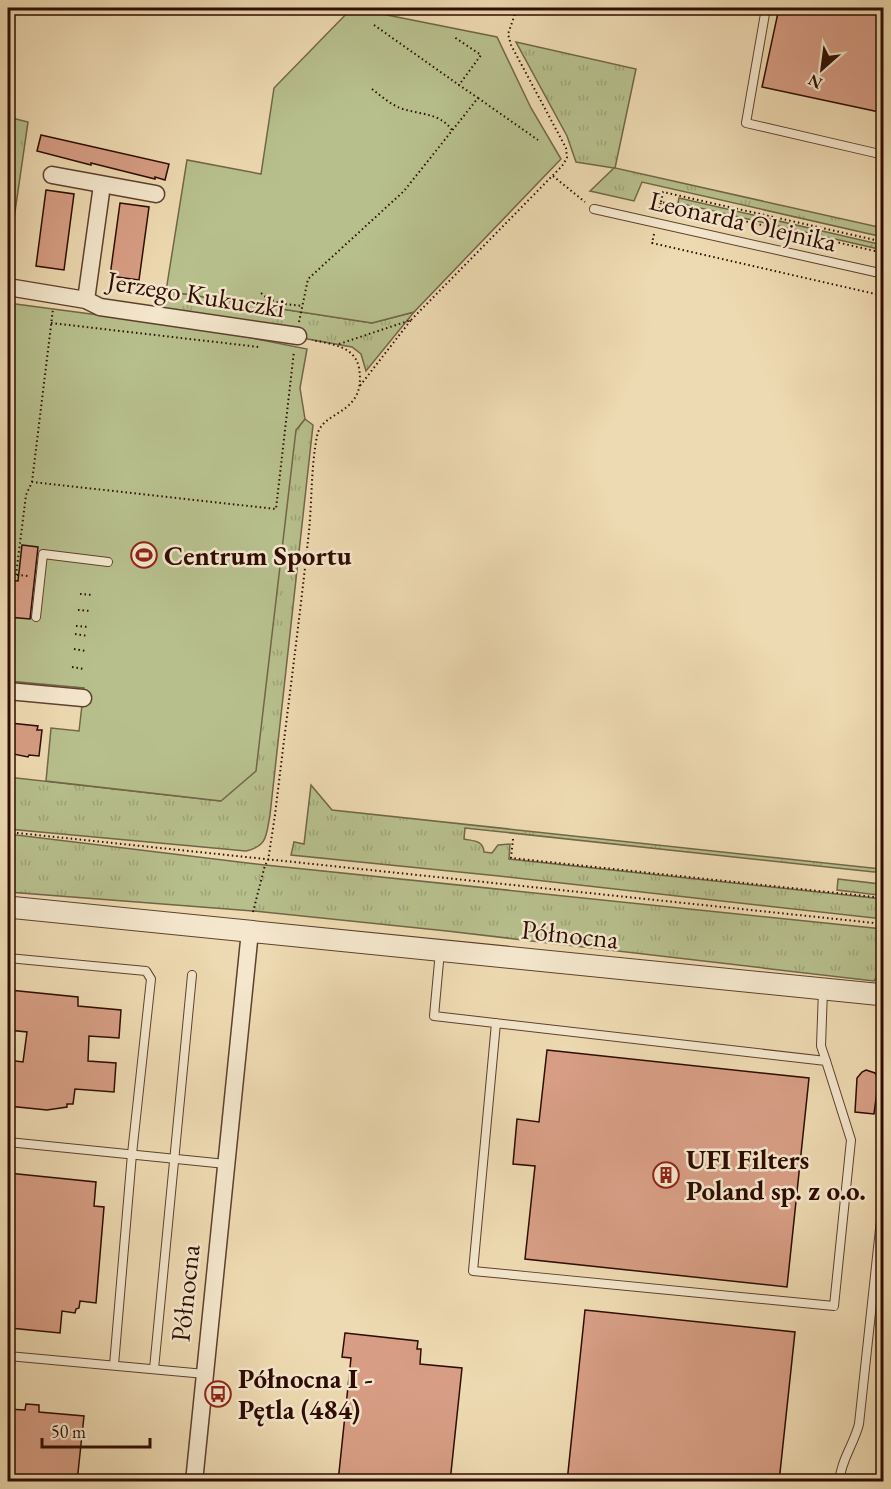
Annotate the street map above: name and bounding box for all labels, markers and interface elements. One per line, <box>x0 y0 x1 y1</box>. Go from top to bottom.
north arrow <box>792 39 852 99</box>
text: N <box>805 69 826 94</box>
street label: Leonarda Olejnika <box>646 182 840 260</box>
street label: Jerzego Kukuczki <box>103 262 288 325</box>
place label: Centrum Sportu <box>164 538 352 573</box>
sports icon: Centrum Sportu <box>129 540 159 570</box>
street label: Północna <box>520 912 620 957</box>
place label: UFI Filters Poland sp. z o.o. <box>686 1142 866 1208</box>
building icon: UFI Filters Poland sp. z o.o. <box>651 1160 681 1190</box>
street label: Północna <box>163 1243 208 1343</box>
place label: Północna I - Pętla (484) <box>238 1361 373 1427</box>
bus stop icon: Północna I - Pętla (484) <box>203 1379 233 1409</box>
scale bar <box>42 1411 150 1449</box>
text: 50 m <box>51 1420 86 1443</box>

